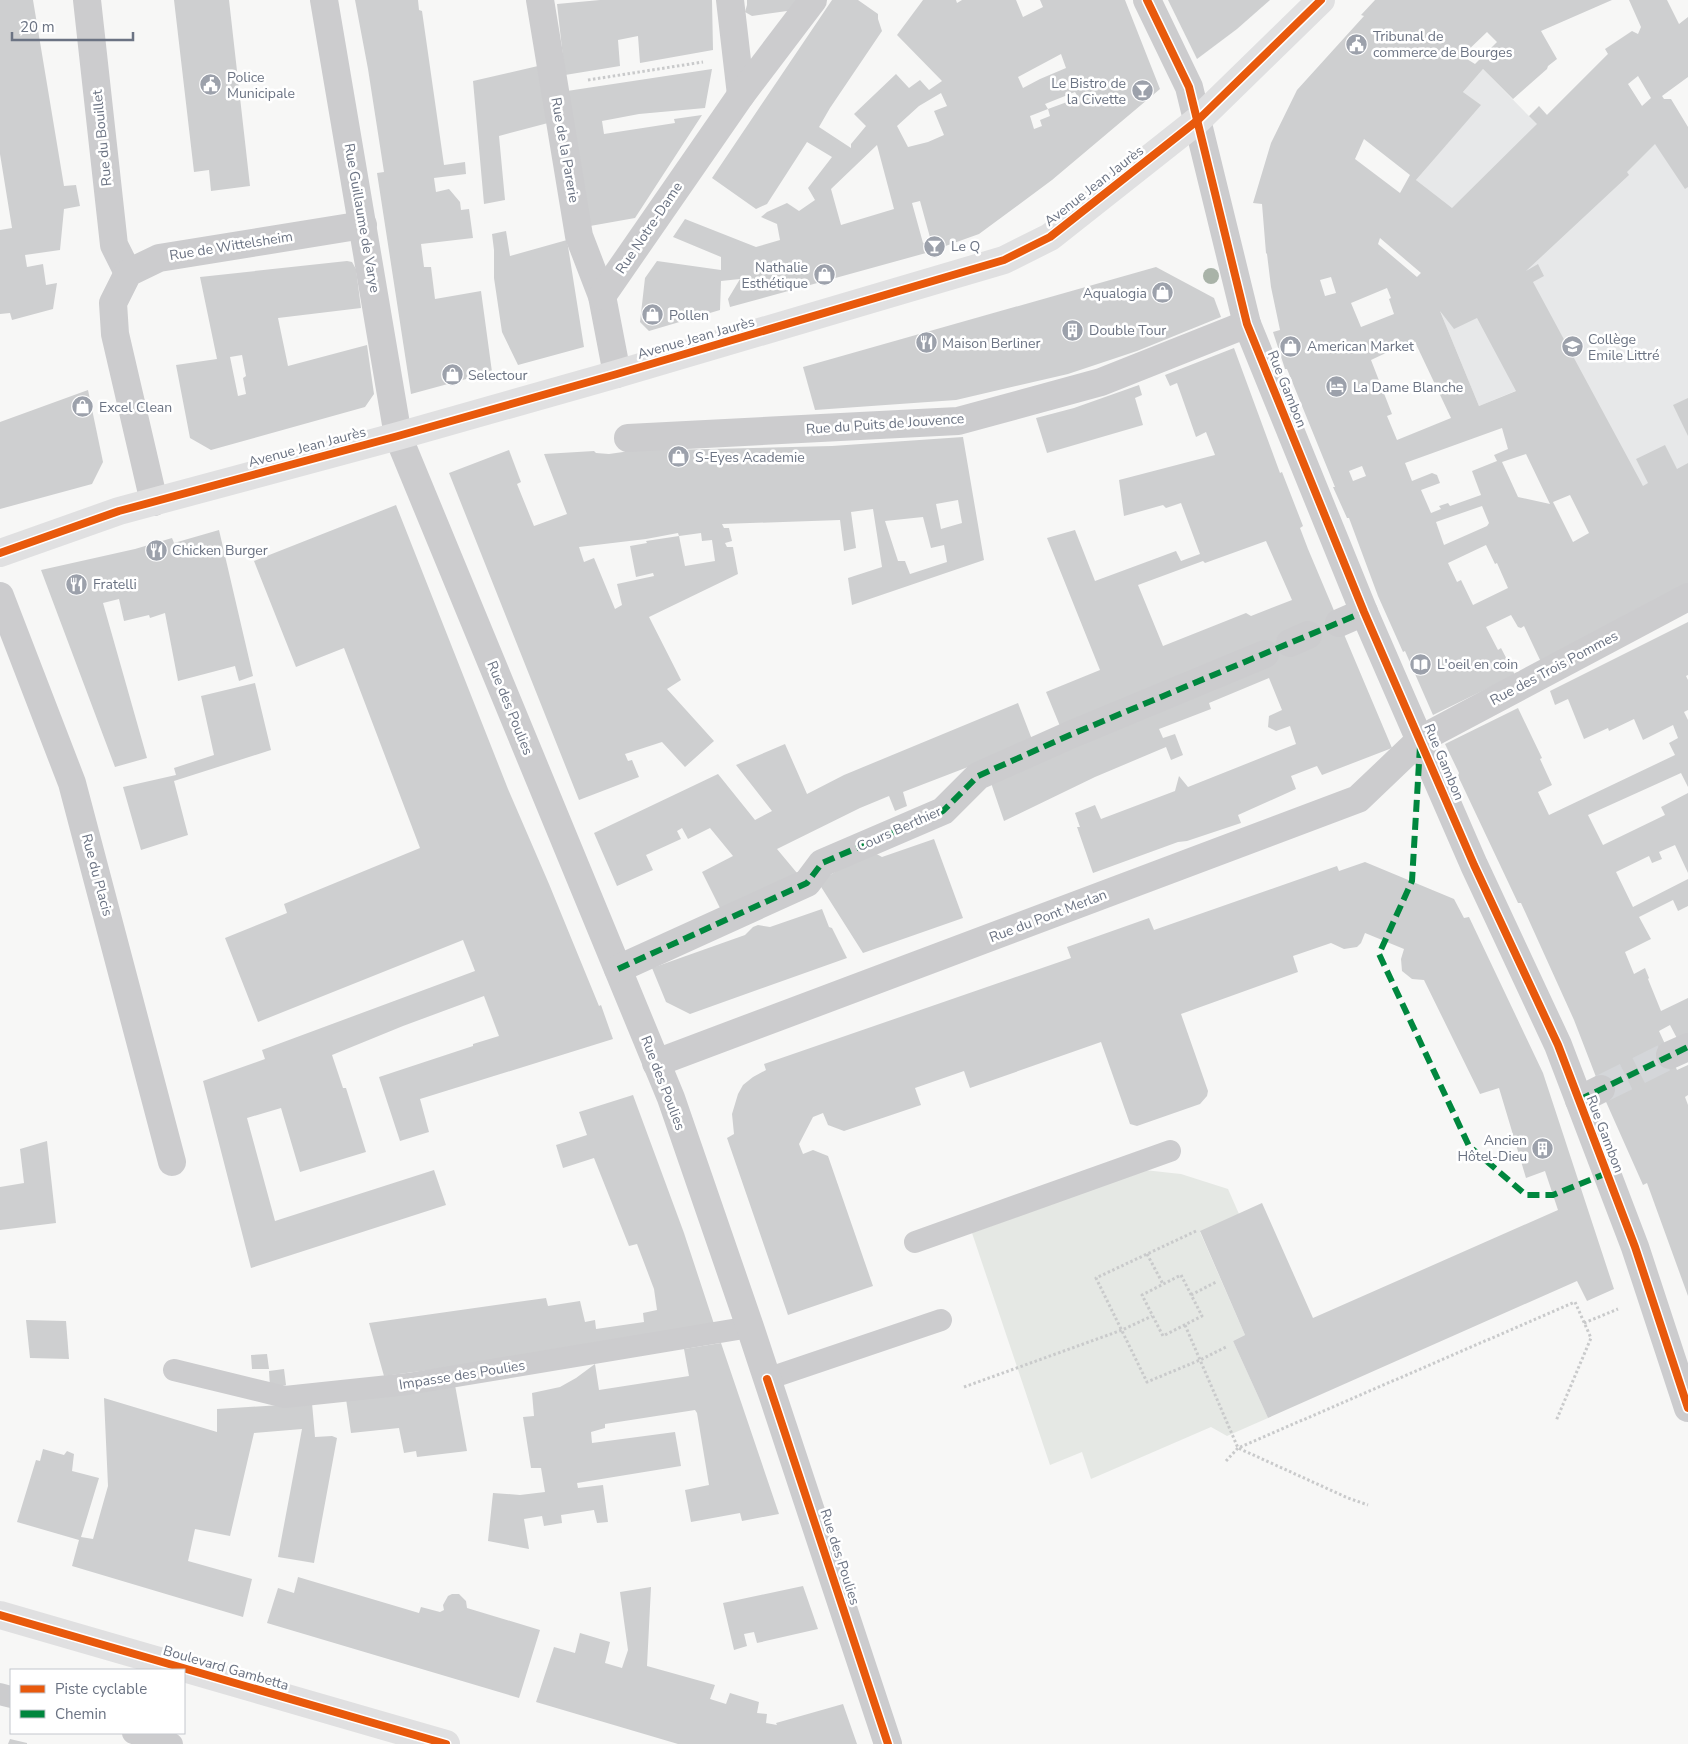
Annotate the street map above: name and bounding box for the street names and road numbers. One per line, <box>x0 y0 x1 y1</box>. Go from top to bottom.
street label: Rue du Bouillet <box>87 89 117 187</box>
street label: Rue de la Parerie <box>546 96 584 204</box>
street label: Avenue Jean Jaurès <box>1040 141 1148 231</box>
street label: Rue Guillaume de Varye <box>339 142 385 294</box>
street label: Rue Notre-Dame <box>611 178 687 278</box>
street label: Rue de Wittelsheim <box>168 227 294 265</box>
street label: Avenue Jean Jaurès <box>635 312 757 364</box>
street label: Rue Gambon <box>1263 348 1311 430</box>
street label: Rue du Puits de Jouvence <box>805 409 965 439</box>
street label: Avenue Jean Jaurès <box>246 422 368 472</box>
street label: Rue des Trois Pommes <box>1487 626 1622 710</box>
street label: Rue des Poulies <box>482 658 538 758</box>
street label: Rue Gambon <box>1419 721 1469 803</box>
street label: Cours Berthier <box>854 802 944 856</box>
street label: Rue du Placis <box>77 832 117 919</box>
street label: Rue du Pont Merlan <box>986 885 1110 947</box>
street label: Rue des Poulies <box>636 1033 690 1133</box>
street label: Rue Gambon <box>1581 1092 1629 1176</box>
street label: Impasse des Poulies <box>398 1356 527 1394</box>
street label: Rue des Poulies <box>816 1507 865 1608</box>
street label: Boulevard Gambetta <box>161 1641 291 1695</box>

